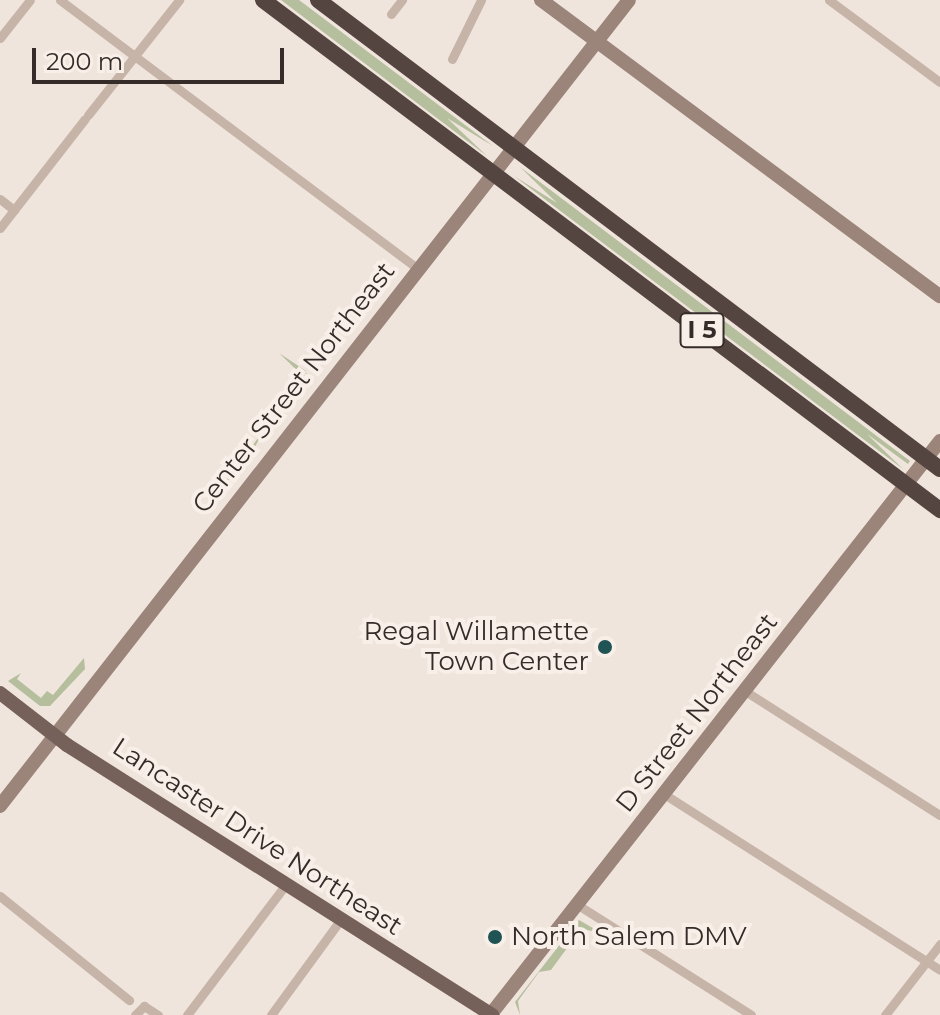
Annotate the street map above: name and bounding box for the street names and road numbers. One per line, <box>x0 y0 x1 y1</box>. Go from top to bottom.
street label: Center Street Northeast <box>186 256 402 520</box>
road number: I 5 <box>678 310 726 350</box>
street label: D Street Northeast <box>610 607 784 819</box>
street label: Lancaster Drive Northeast <box>106 732 408 942</box>

